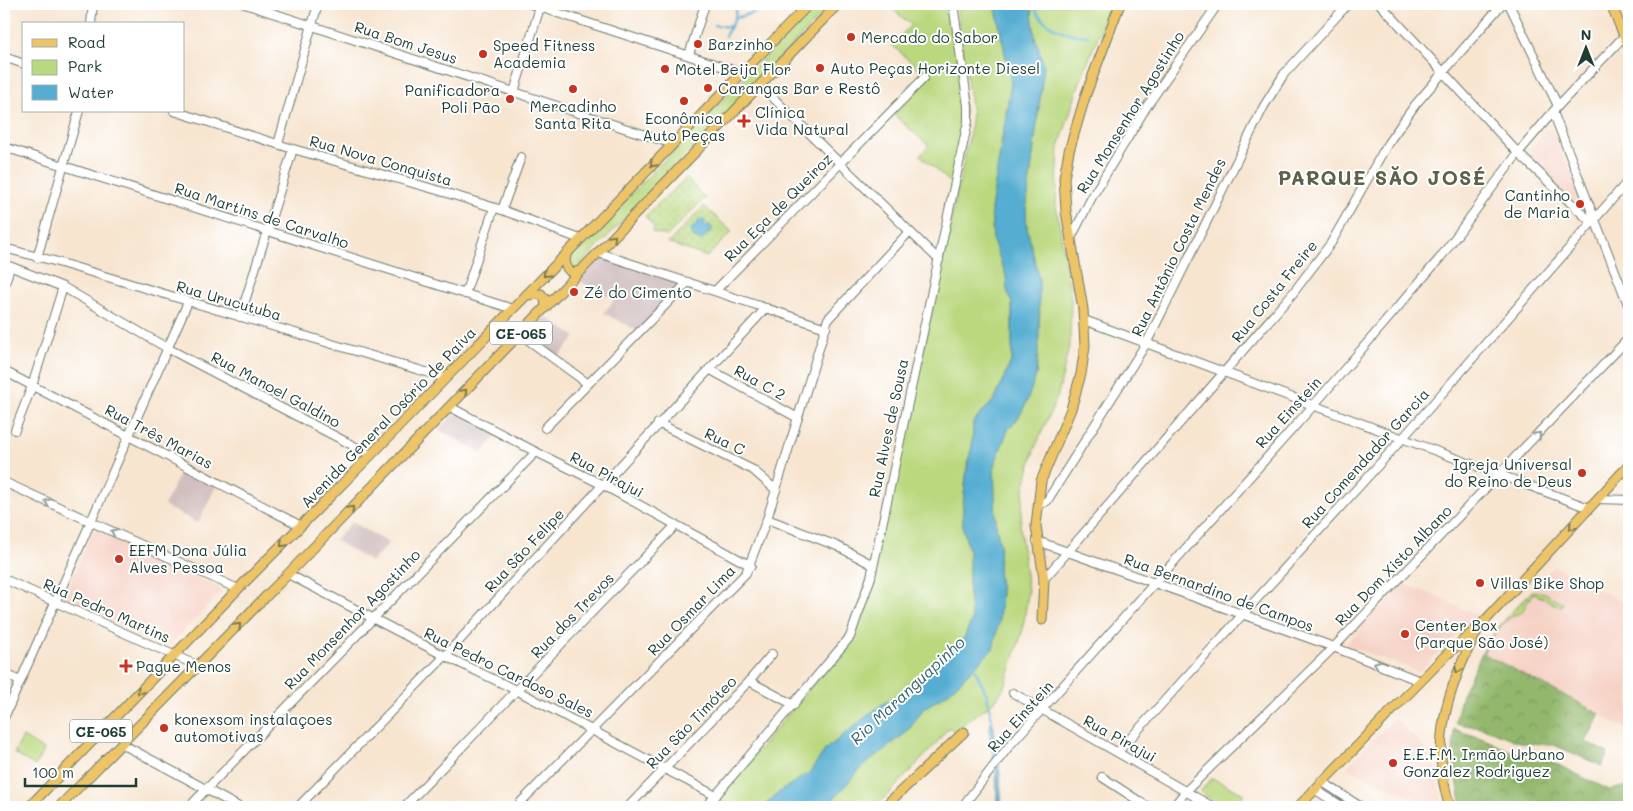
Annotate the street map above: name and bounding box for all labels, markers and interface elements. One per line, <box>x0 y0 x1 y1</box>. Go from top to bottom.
street label: Rua Bom Jesus <box>352 16 460 68</box>
legend <box>22 22 185 112</box>
north arrow <box>1560 22 1610 72</box>
text: N <box>1581 25 1591 44</box>
place label: Mercado do Sabor <box>861 27 998 47</box>
street label: Rua Monsenhor Agostinho <box>1072 27 1188 197</box>
marker: Mercado do Sabor <box>845 31 857 43</box>
text: Road <box>68 32 105 52</box>
place label: Barzinho <box>708 34 773 54</box>
place label: Speed Fitness Academia <box>493 35 595 72</box>
marker: Barzinho <box>692 38 704 50</box>
marker: Speed Fitness Academia <box>477 48 489 60</box>
text: Park <box>68 56 102 76</box>
place label: Auto Peças Horizonte Diesel <box>830 58 1040 78</box>
place label: Motel Beija Flor <box>675 59 791 79</box>
marker: Auto Peças Horizonte Diesel <box>814 62 826 74</box>
marker: Motel Beija Flor <box>659 63 671 75</box>
place label: Carangas Bar e Restô <box>718 78 880 98</box>
place label: Panificadora Poli Pão <box>405 80 500 117</box>
text: Water <box>68 82 114 102</box>
marker: Carangas Bar e Restô <box>702 82 714 94</box>
marker: Mercadinho Santa Rita <box>567 83 579 95</box>
marker: Panificadora Poli Pão <box>504 93 516 105</box>
marker: Econômica Auto Peças <box>678 95 690 107</box>
place label: Mercadinho Santa Rita <box>530 96 616 133</box>
place label: Clínica Vida Natural <box>755 102 849 139</box>
place label: Econômica Auto Peças <box>643 108 725 145</box>
marker: Clínica Vida Natural <box>737 114 751 128</box>
street label: Rua Nova Conquista <box>307 130 455 190</box>
street label: Rua Eça de Queiroz <box>719 148 837 266</box>
street label: Rua Antônio Costa Mendes <box>1126 155 1230 339</box>
one-way arrow <box>650 158 659 167</box>
district label: PARQUE SĂO JOSÉ <box>1278 164 1486 190</box>
street label: Rua Martins de Carvalho <box>172 177 352 253</box>
place label: Cantinho de Maria <box>1504 185 1570 222</box>
marker: Cantinho de Maria <box>1574 198 1586 210</box>
one-way arrow <box>607 234 616 243</box>
street label: Rua Costa Freire <box>1227 236 1321 346</box>
one-way arrow <box>543 269 552 278</box>
street label: Rua Urucutuba <box>174 275 284 325</box>
place label: Zé do Cimento <box>584 282 692 302</box>
marker: Zé do Cimento <box>568 286 580 298</box>
street label: Avenida General Osório de Paiva <box>296 322 480 512</box>
road number: CE-065 <box>490 322 552 344</box>
street label: Rua Manoel Galdino <box>208 346 344 432</box>
street label: Rua Alves de Sousa <box>864 357 912 499</box>
street label: Rua C 2 <box>731 360 789 404</box>
street label: Rua Einstein <box>1251 372 1325 452</box>
street label: Rua Comendador Garcia <box>1297 384 1433 532</box>
one-way arrow <box>458 389 467 398</box>
street label: Rua Três Marias <box>102 399 216 473</box>
street label: Rua C <box>701 423 749 459</box>
one-way arrow <box>1532 432 1541 441</box>
street label: Rua Pirajui <box>567 446 647 502</box>
place label: Igreja Universal do Reino de Deus <box>1445 454 1572 491</box>
marker: Igreja Universal do Reino de Deus <box>1576 467 1588 479</box>
one-way arrow <box>44 497 53 508</box>
street label: Rua Dom Xisto Albano <box>1330 500 1456 630</box>
street label: Rua São Felipe <box>480 504 568 596</box>
one-way arrow <box>345 506 354 515</box>
one-way arrow <box>1569 521 1578 530</box>
one-way arrow <box>110 528 119 538</box>
one-way arrow <box>280 538 289 547</box>
place label: EEFM Dona Júlia Alves Pessoa <box>129 540 247 577</box>
street label: Rua Monsenhor Agostinho <box>280 544 424 694</box>
street label: Rua Bernardino de Campos <box>1121 548 1317 636</box>
marker: EEFM Dona Júlia Alves Pessoa <box>113 553 125 565</box>
street label: Rua Osmar Lima <box>643 560 739 660</box>
street label: Rua dos Trevos <box>526 568 618 662</box>
street label: Rua Pedro Martins <box>40 573 174 647</box>
place label: Villas Bike Shop <box>1490 573 1604 593</box>
marker: Villas Bike Shop <box>1474 577 1486 589</box>
place label: Center Box (Parque São José) <box>1415 615 1548 652</box>
one-way arrow <box>232 622 241 631</box>
street label: Rua Pedro Cardoso Sales <box>421 622 597 722</box>
marker: Center Box (Parque São José) <box>1399 628 1411 640</box>
water label: Rio Maranguapinho <box>845 631 969 749</box>
place label: Pague Menos <box>136 656 231 676</box>
marker: Pague Menos <box>120 660 132 672</box>
one-way arrow <box>1373 660 1382 670</box>
one-way arrow <box>1454 665 1465 674</box>
street label: Rua São Timóteo <box>641 671 741 773</box>
street label: Rua Einstein <box>983 676 1057 756</box>
one-way arrow <box>137 685 146 694</box>
place label: konexsom instalaçoes automotivas <box>174 709 333 746</box>
street label: Rua Pirajui <box>1080 710 1160 766</box>
road number: CE-065 <box>70 719 132 742</box>
marker: konexsom instalaçoes automotivas <box>158 722 170 734</box>
place label: E.E.F.M. Irmão Urbano González Rodriguez <box>1403 744 1564 781</box>
scale bar <box>25 756 136 788</box>
marker: E.E.F.M. Irmão Urbano González Rodriguez <box>1387 757 1399 769</box>
text: 100 m <box>32 762 74 782</box>

